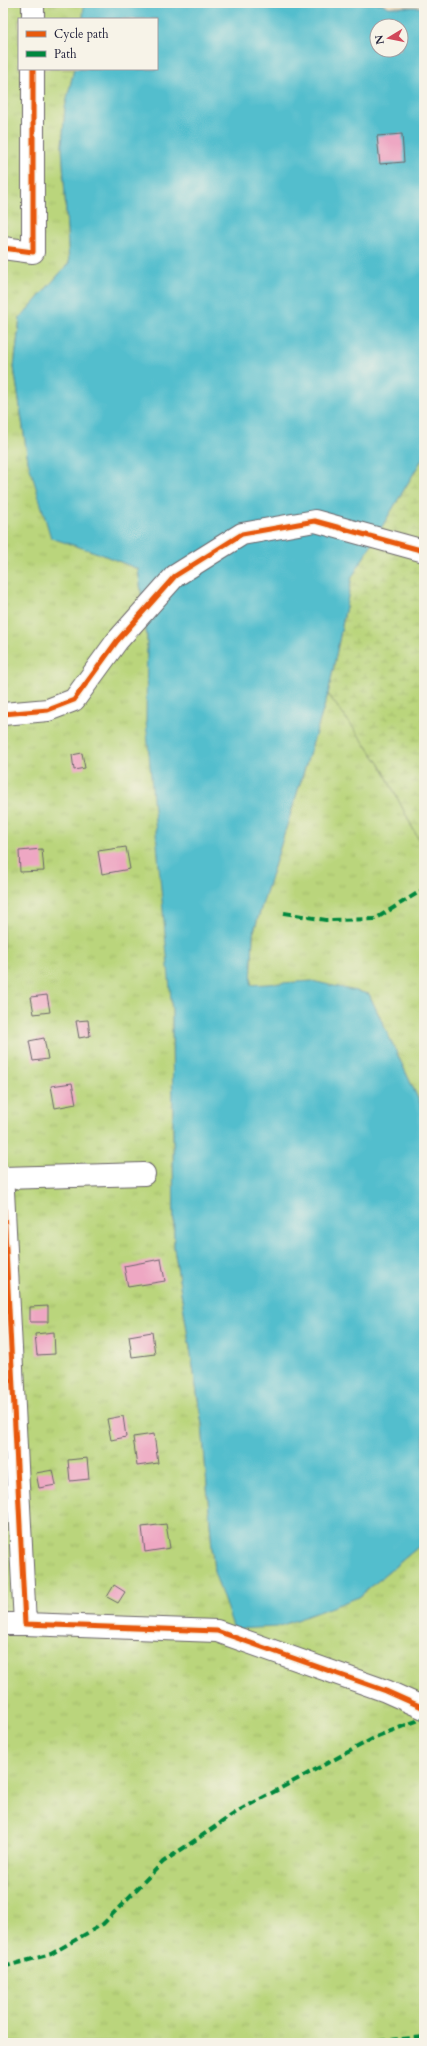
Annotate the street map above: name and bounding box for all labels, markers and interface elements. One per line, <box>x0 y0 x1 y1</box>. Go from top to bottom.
legend <box>18 18 158 70</box>
north arrow <box>369 18 409 58</box>
text: Cycle path <box>54 26 109 42</box>
text: N <box>371 33 388 46</box>
text: Path <box>54 46 77 62</box>

